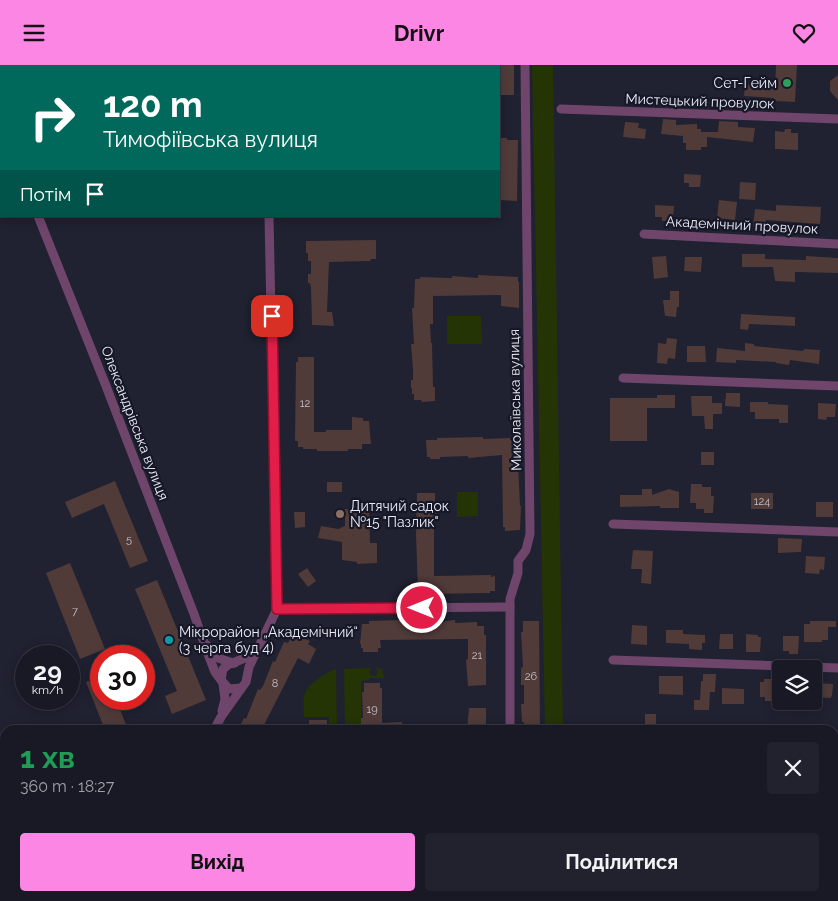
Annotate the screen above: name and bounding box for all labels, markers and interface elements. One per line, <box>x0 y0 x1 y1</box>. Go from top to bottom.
icon: menu <box>20 19 48 47</box>
icon: heart <box>790 19 818 47</box>
text: Drivr <box>394 20 444 46</box>
place label: Сет-Гейм <box>714 75 777 91</box>
marker: Сет-Гейм <box>781 77 793 89</box>
text: 120 m <box>103 84 203 125</box>
icon: right <box>20 85 85 150</box>
street label: Мистецький провулок <box>625 90 775 112</box>
text: Тимофіївська вулиця <box>103 126 318 152</box>
icon: arrive <box>81 180 109 208</box>
text: Потім <box>20 183 71 205</box>
street label: Академічний провулок <box>665 213 819 237</box>
pin <box>251 295 293 337</box>
icon: arrive <box>258 302 286 330</box>
street label: Миколаївська вулиця <box>506 329 524 471</box>
street label: Олександрівська вулиця <box>98 344 172 502</box>
house number: 12 <box>300 397 310 410</box>
house number: 124 <box>754 495 770 508</box>
place label: Дитячий садок №15 "Пазлик" <box>350 498 449 530</box>
marker: Дитячий садок №15 "Пазлик" <box>334 508 346 520</box>
house number: 5 <box>126 533 132 546</box>
position arrow <box>395 581 447 633</box>
house number: 7 <box>72 605 78 618</box>
place label: Мікрорайон „Академічний“ (3 черга буд 4) <box>179 624 358 656</box>
marker: Мікрорайон „Академічний“ (3 черга буд 4) <box>163 634 175 646</box>
speed limit sign: 30 <box>90 645 155 710</box>
house number: 21 <box>472 649 483 662</box>
text: 29 <box>33 656 62 686</box>
map controls <box>772 660 822 710</box>
button: layers <box>772 660 822 710</box>
house number: 26 <box>525 670 538 683</box>
house number: 8 <box>272 677 278 690</box>
text: km/h <box>32 683 63 697</box>
house number: 19 <box>366 703 378 716</box>
text: 1 хв <box>20 740 75 775</box>
button: close <box>767 742 819 794</box>
text: 360 m · 18:27 <box>20 777 114 796</box>
button: Вихід <box>20 833 415 891</box>
button: Поділитися <box>425 833 819 891</box>

